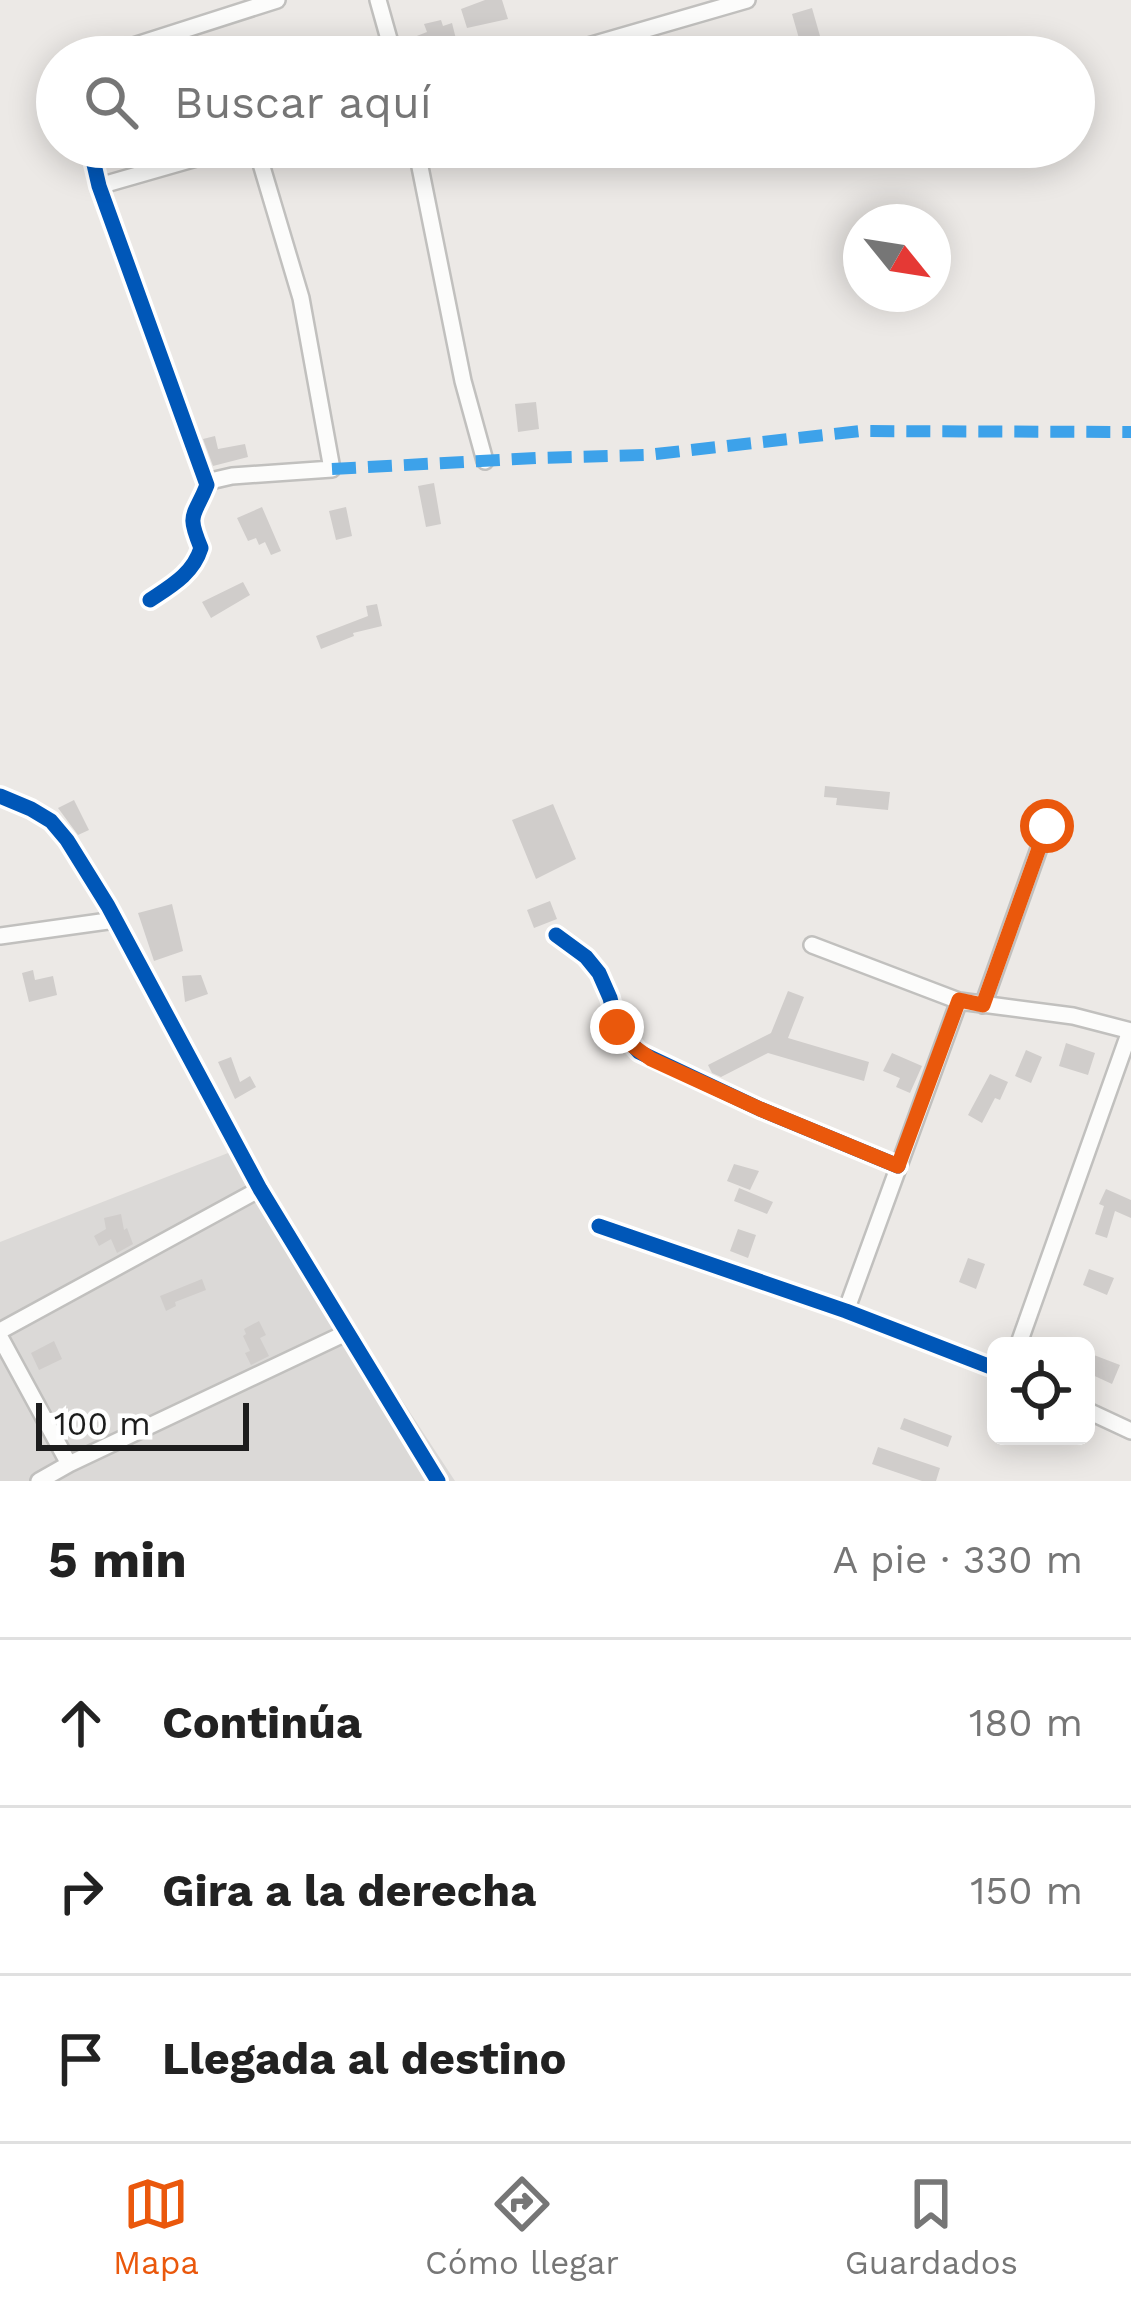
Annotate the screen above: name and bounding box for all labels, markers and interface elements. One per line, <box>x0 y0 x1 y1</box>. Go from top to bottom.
search box <box>36 36 1095 168</box>
icon: search <box>78 69 144 135</box>
text: Buscar aquí <box>174 76 432 129</box>
north arrow <box>843 204 951 312</box>
route start <box>1020 799 1074 853</box>
route end <box>590 1000 644 1054</box>
map controls <box>987 1337 1095 1445</box>
button: locate <box>987 1337 1095 1445</box>
scale bar <box>36 1397 249 1450</box>
text: 100 m <box>54 1404 151 1443</box>
text: 5 min <box>48 1530 187 1589</box>
text: A pie · 330 m <box>833 1537 1083 1582</box>
icon: ahead <box>48 1690 114 1756</box>
text: Continúa <box>162 1696 362 1749</box>
text: 180 m <box>969 1700 1083 1745</box>
icon: right <box>48 1858 114 1924</box>
text: Gira a la derecha <box>162 1864 536 1917</box>
text: 150 m <box>970 1868 1083 1913</box>
icon: arrive <box>48 2026 114 2092</box>
text: Llegada al destino <box>162 2032 567 2085</box>
tab: Mapa <box>113 2171 199 2282</box>
tab: Cómo llegar <box>425 2171 619 2282</box>
tab: Guardados <box>845 2171 1018 2282</box>

